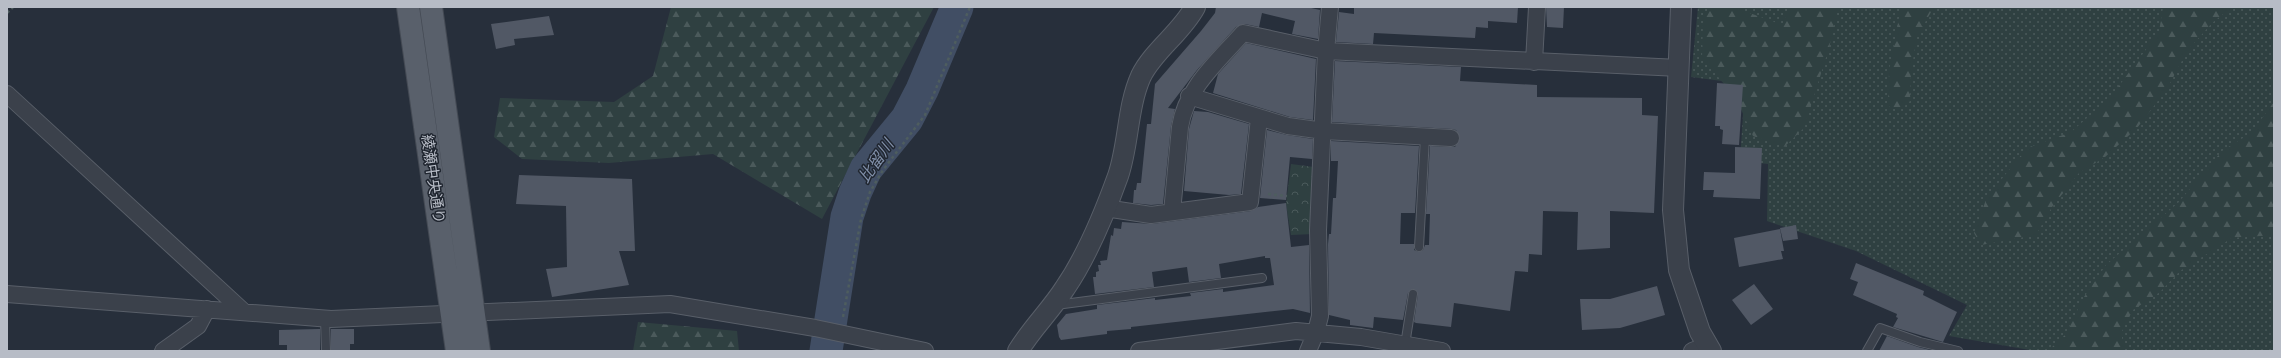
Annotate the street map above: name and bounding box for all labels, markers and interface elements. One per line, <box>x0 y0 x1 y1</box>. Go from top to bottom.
street label: 綾瀬中央通り <box>418 133 448 225</box>
water label: 比留川 <box>854 134 899 186</box>

